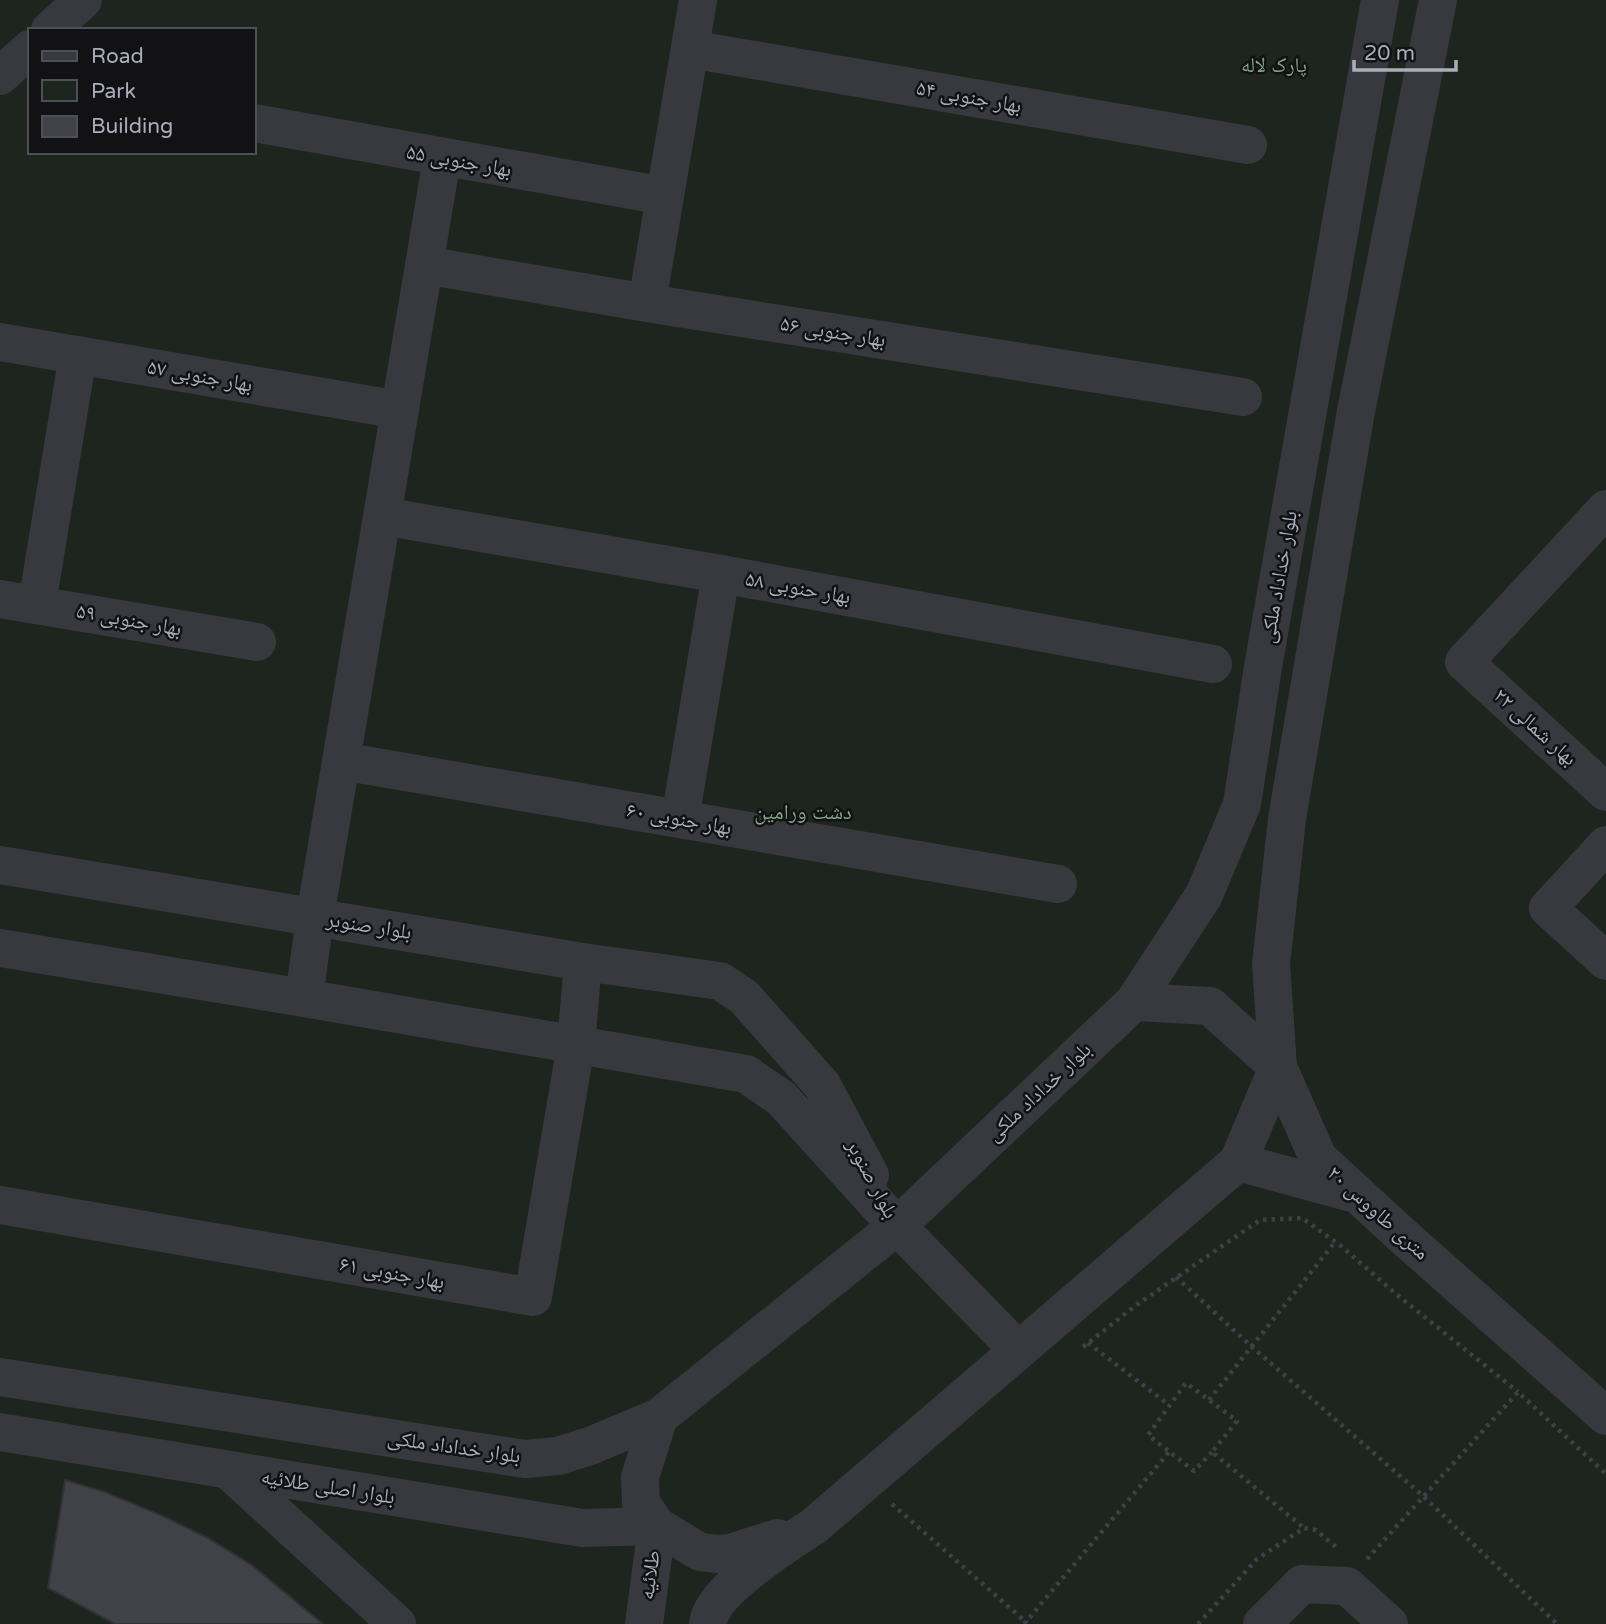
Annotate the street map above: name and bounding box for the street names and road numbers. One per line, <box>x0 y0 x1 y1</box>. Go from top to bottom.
street label: بهار جنوبی ۵۴ <box>914 75 1024 119</box>
street label: بهار جنوبی ۵۵ <box>404 139 514 183</box>
street label: بهار جنوبی ۵۶ <box>778 311 888 353</box>
street label: بهار جنوبی ۵۷ <box>145 354 255 398</box>
street label: بلوار خداداد ملکی <box>1255 509 1303 645</box>
street label: بهار حنوبی ۵۸ <box>743 566 853 610</box>
street label: بهار جنوبی ۵۹ <box>74 598 184 642</box>
street label: بهار شمالی ۲۲ <box>1488 683 1582 771</box>
street label: بهار جنوبی ۶۰ <box>624 797 734 841</box>
street label: بلوار صنوبر <box>324 907 413 945</box>
street label: بلوار خداداد ملکی <box>981 1037 1097 1147</box>
street label: بلوار صنوبر <box>840 1134 903 1223</box>
street label: ۲۰ متری طاووس <box>1322 1161 1434 1265</box>
street label: بهار جنوبی ۶۱ <box>337 1251 447 1295</box>
street label: بلوار خداداد ملکی <box>386 1425 522 1469</box>
street label: بلوار اصلی طلائیه <box>259 1464 397 1510</box>
street label: طلائیه <box>634 1549 666 1601</box>

